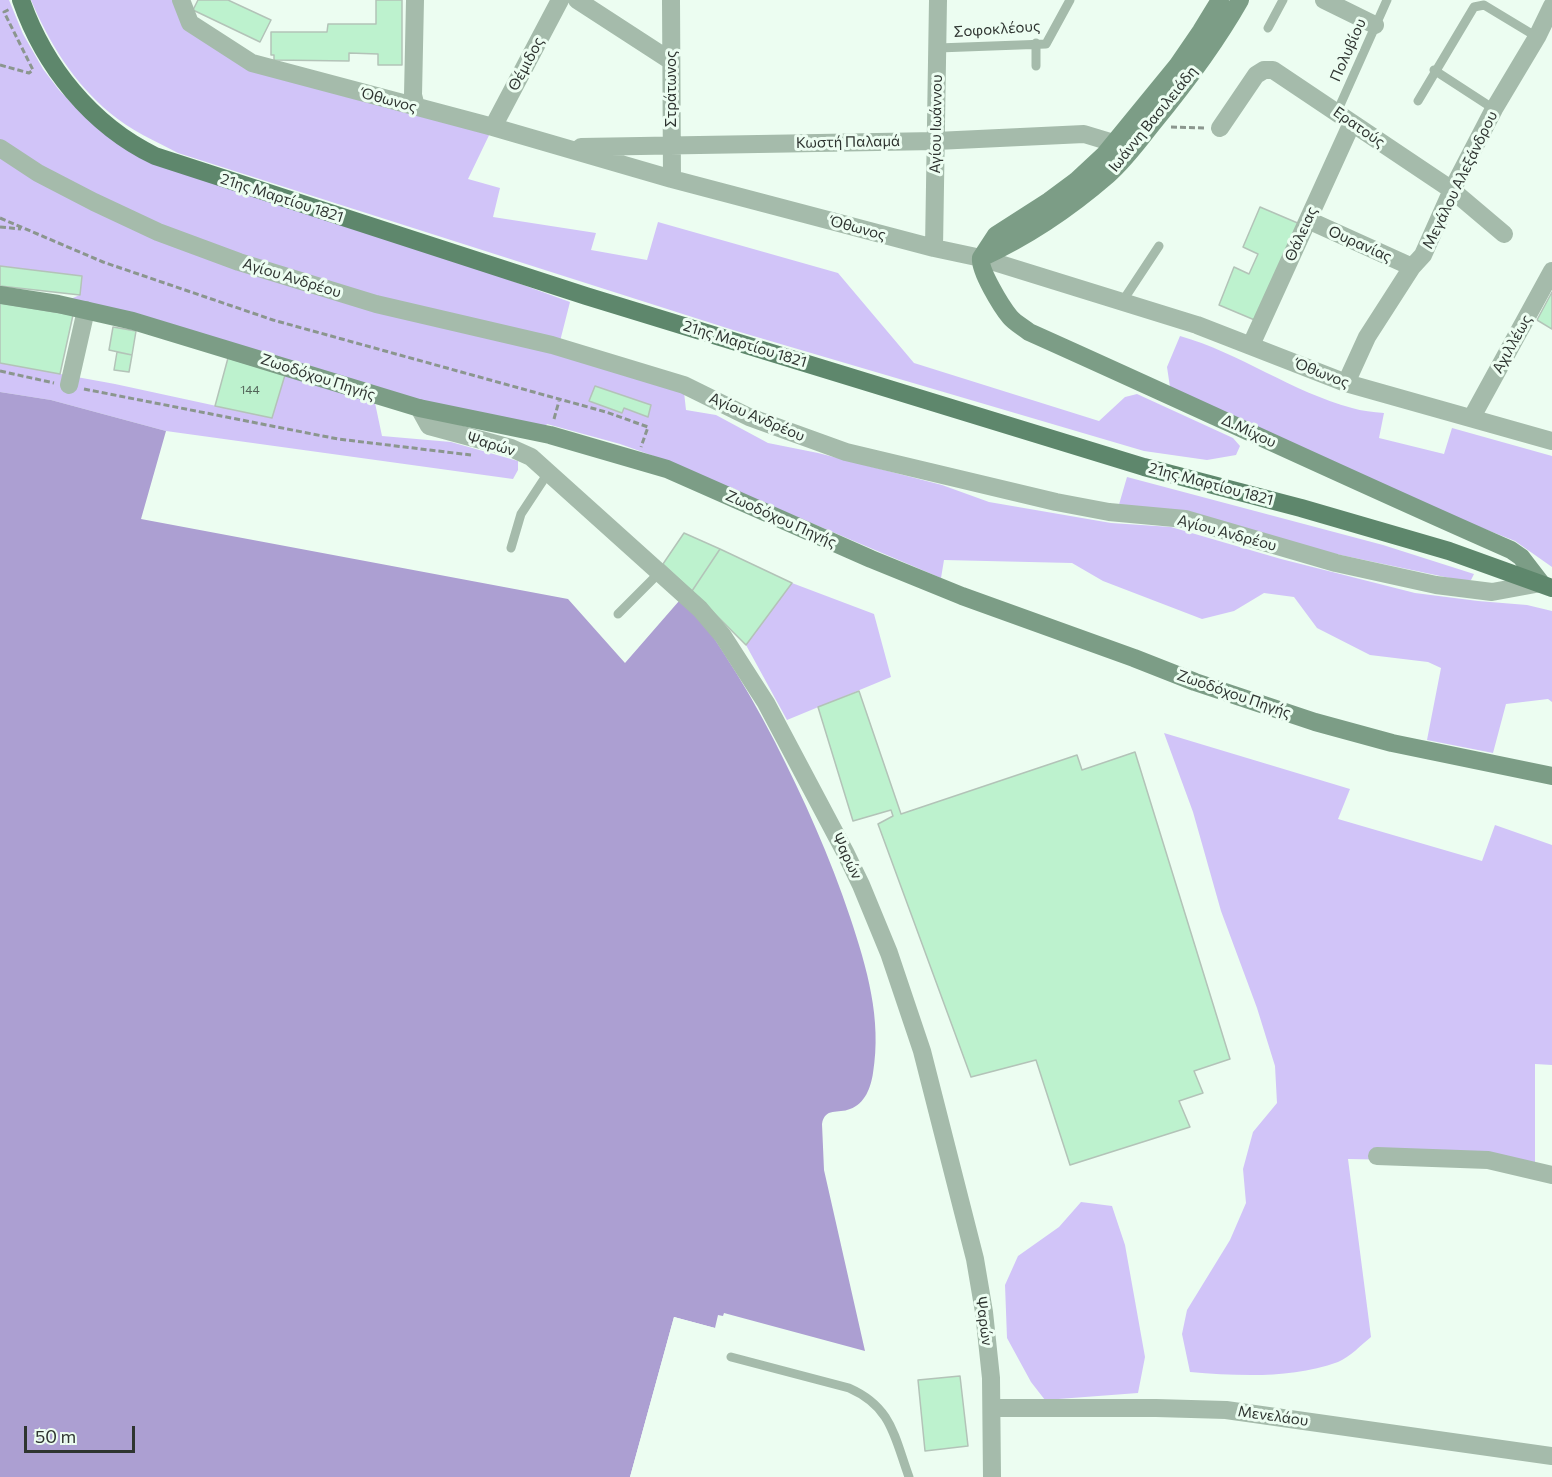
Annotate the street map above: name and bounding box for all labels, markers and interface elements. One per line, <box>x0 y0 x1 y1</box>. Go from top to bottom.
street label: Πολυβίου <box>1326 16 1370 84</box>
street label: Σοφοκλέους <box>953 17 1041 41</box>
street label: Θέμιδος <box>504 34 548 94</box>
street label: Στράτωνος <box>662 51 680 127</box>
street label: Ιωάννη Βασιλειάδη <box>1105 63 1201 175</box>
street label: Αγίου Ιωάννου <box>926 74 946 174</box>
street label: Όθωνος <box>359 84 419 116</box>
street label: Ερατούς <box>1330 103 1388 151</box>
street label: Μεγάλου Αλεξάνδρου <box>1419 108 1501 252</box>
street label: Κωστή Παλαμά <box>796 132 900 152</box>
street label: 21ης Μαρτίου 1821 <box>218 170 346 226</box>
street label: Θάλειας <box>1281 204 1321 264</box>
street label: Όθωνος <box>828 212 888 244</box>
street label: Ουρανίας <box>1326 222 1394 266</box>
street label: Αγίου Ανδρέου <box>241 254 343 302</box>
street label: Αχιλλέως <box>1488 311 1536 377</box>
street label: 21ης Μαρτίου 1821 <box>681 317 809 371</box>
street label: Ζωοδόχου Πηγής <box>258 350 378 404</box>
street label: Όθωνος <box>1292 354 1352 392</box>
house number: 144 <box>240 383 260 397</box>
street label: Αγίου Ανδρέου <box>707 389 807 445</box>
street label: Δ.Μίχου <box>1219 411 1279 451</box>
street label: Ψαρών <box>465 428 517 460</box>
street label: 21ης Μαρτίου 1821 <box>1147 459 1275 509</box>
street label: Ζωοδόχου Πηγής <box>723 487 839 551</box>
street label: Αγίου Ανδρέου <box>1175 511 1279 555</box>
street label: Ζωοδόχου Πηγής <box>1175 666 1293 722</box>
street label: Ψαρών <box>828 830 866 882</box>
street label: Ψαρών <box>972 1295 996 1347</box>
street label: Μενελάου <box>1237 1402 1309 1430</box>
scale bar <box>27 1414 138 1452</box>
text: 50 m <box>35 1425 76 1447</box>

